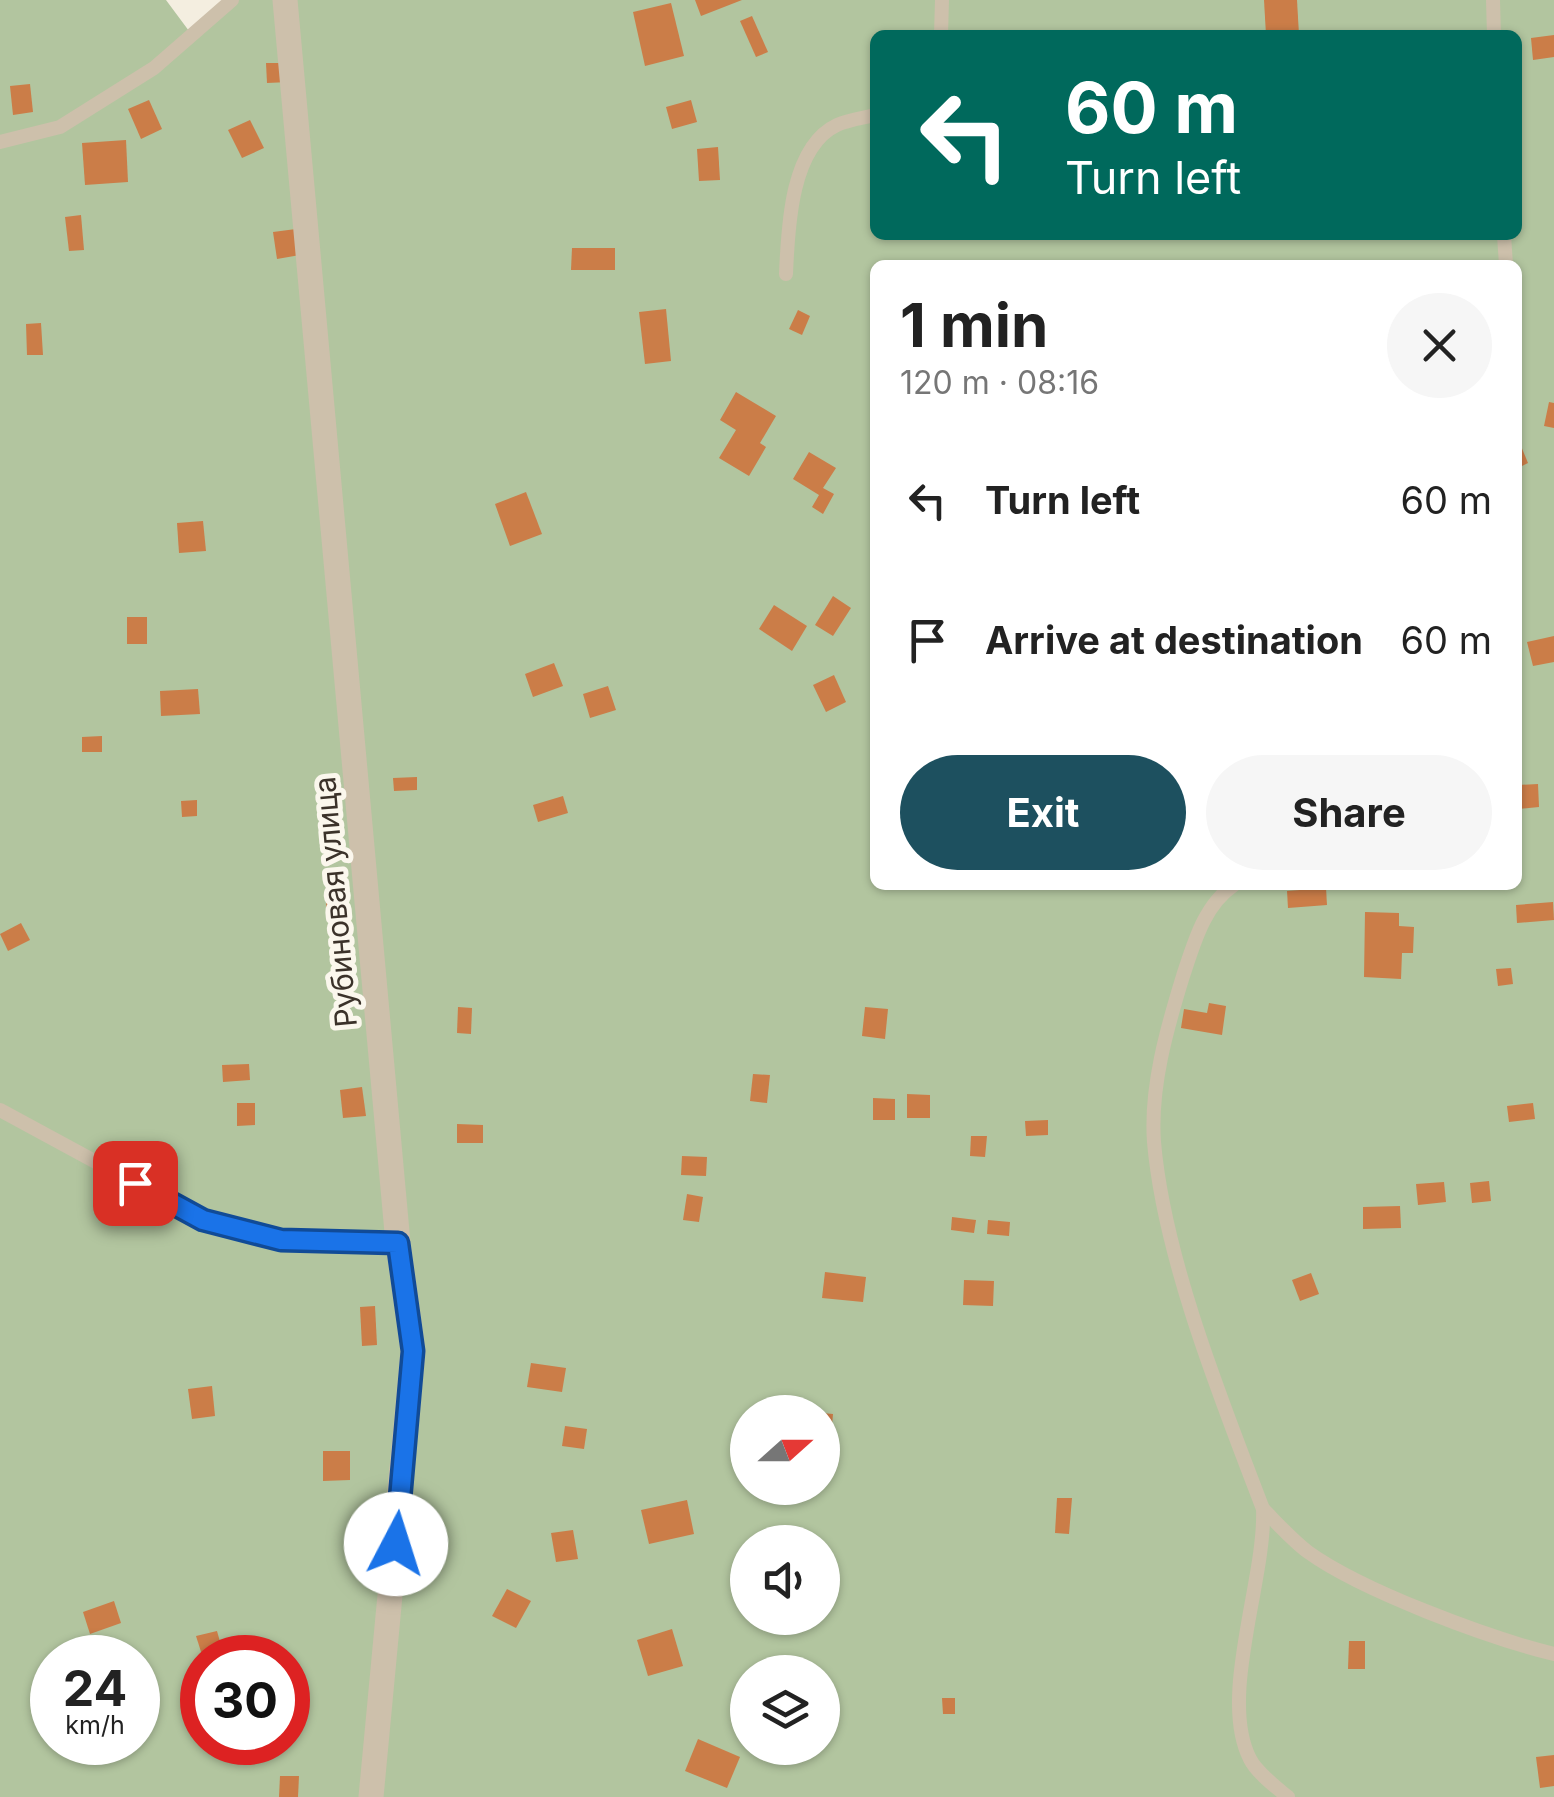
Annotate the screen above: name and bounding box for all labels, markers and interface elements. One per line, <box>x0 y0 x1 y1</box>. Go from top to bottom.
text: 60 m <box>1065 65 1238 150</box>
icon: left <box>900 70 1030 200</box>
text: Turn left <box>1065 150 1241 205</box>
text: 1 min <box>900 289 1048 361</box>
button: close <box>1387 293 1492 398</box>
text: 120 m · 08:16 <box>900 363 1099 402</box>
icon: left <box>900 473 955 528</box>
text: Turn left <box>985 477 1140 523</box>
text: 60 m <box>1400 477 1492 523</box>
icon: arrive <box>900 613 955 668</box>
text: Arrive at destination <box>985 617 1363 663</box>
text: 60 m <box>1400 617 1492 663</box>
button: Exit <box>900 755 1186 870</box>
button: Share <box>1206 755 1492 870</box>
street label: Рубиновая улица <box>306 775 364 1029</box>
pin <box>93 1141 178 1226</box>
icon: arrive <box>108 1156 163 1211</box>
north arrow <box>730 1395 840 1505</box>
map controls <box>730 1395 840 1765</box>
position arrow <box>344 1492 448 1596</box>
button: sound <box>730 1525 840 1635</box>
speed limit sign: 30 <box>180 1635 310 1765</box>
button: layers <box>730 1655 840 1765</box>
text: 24 <box>63 1658 127 1718</box>
text: km/h <box>65 1710 125 1740</box>

